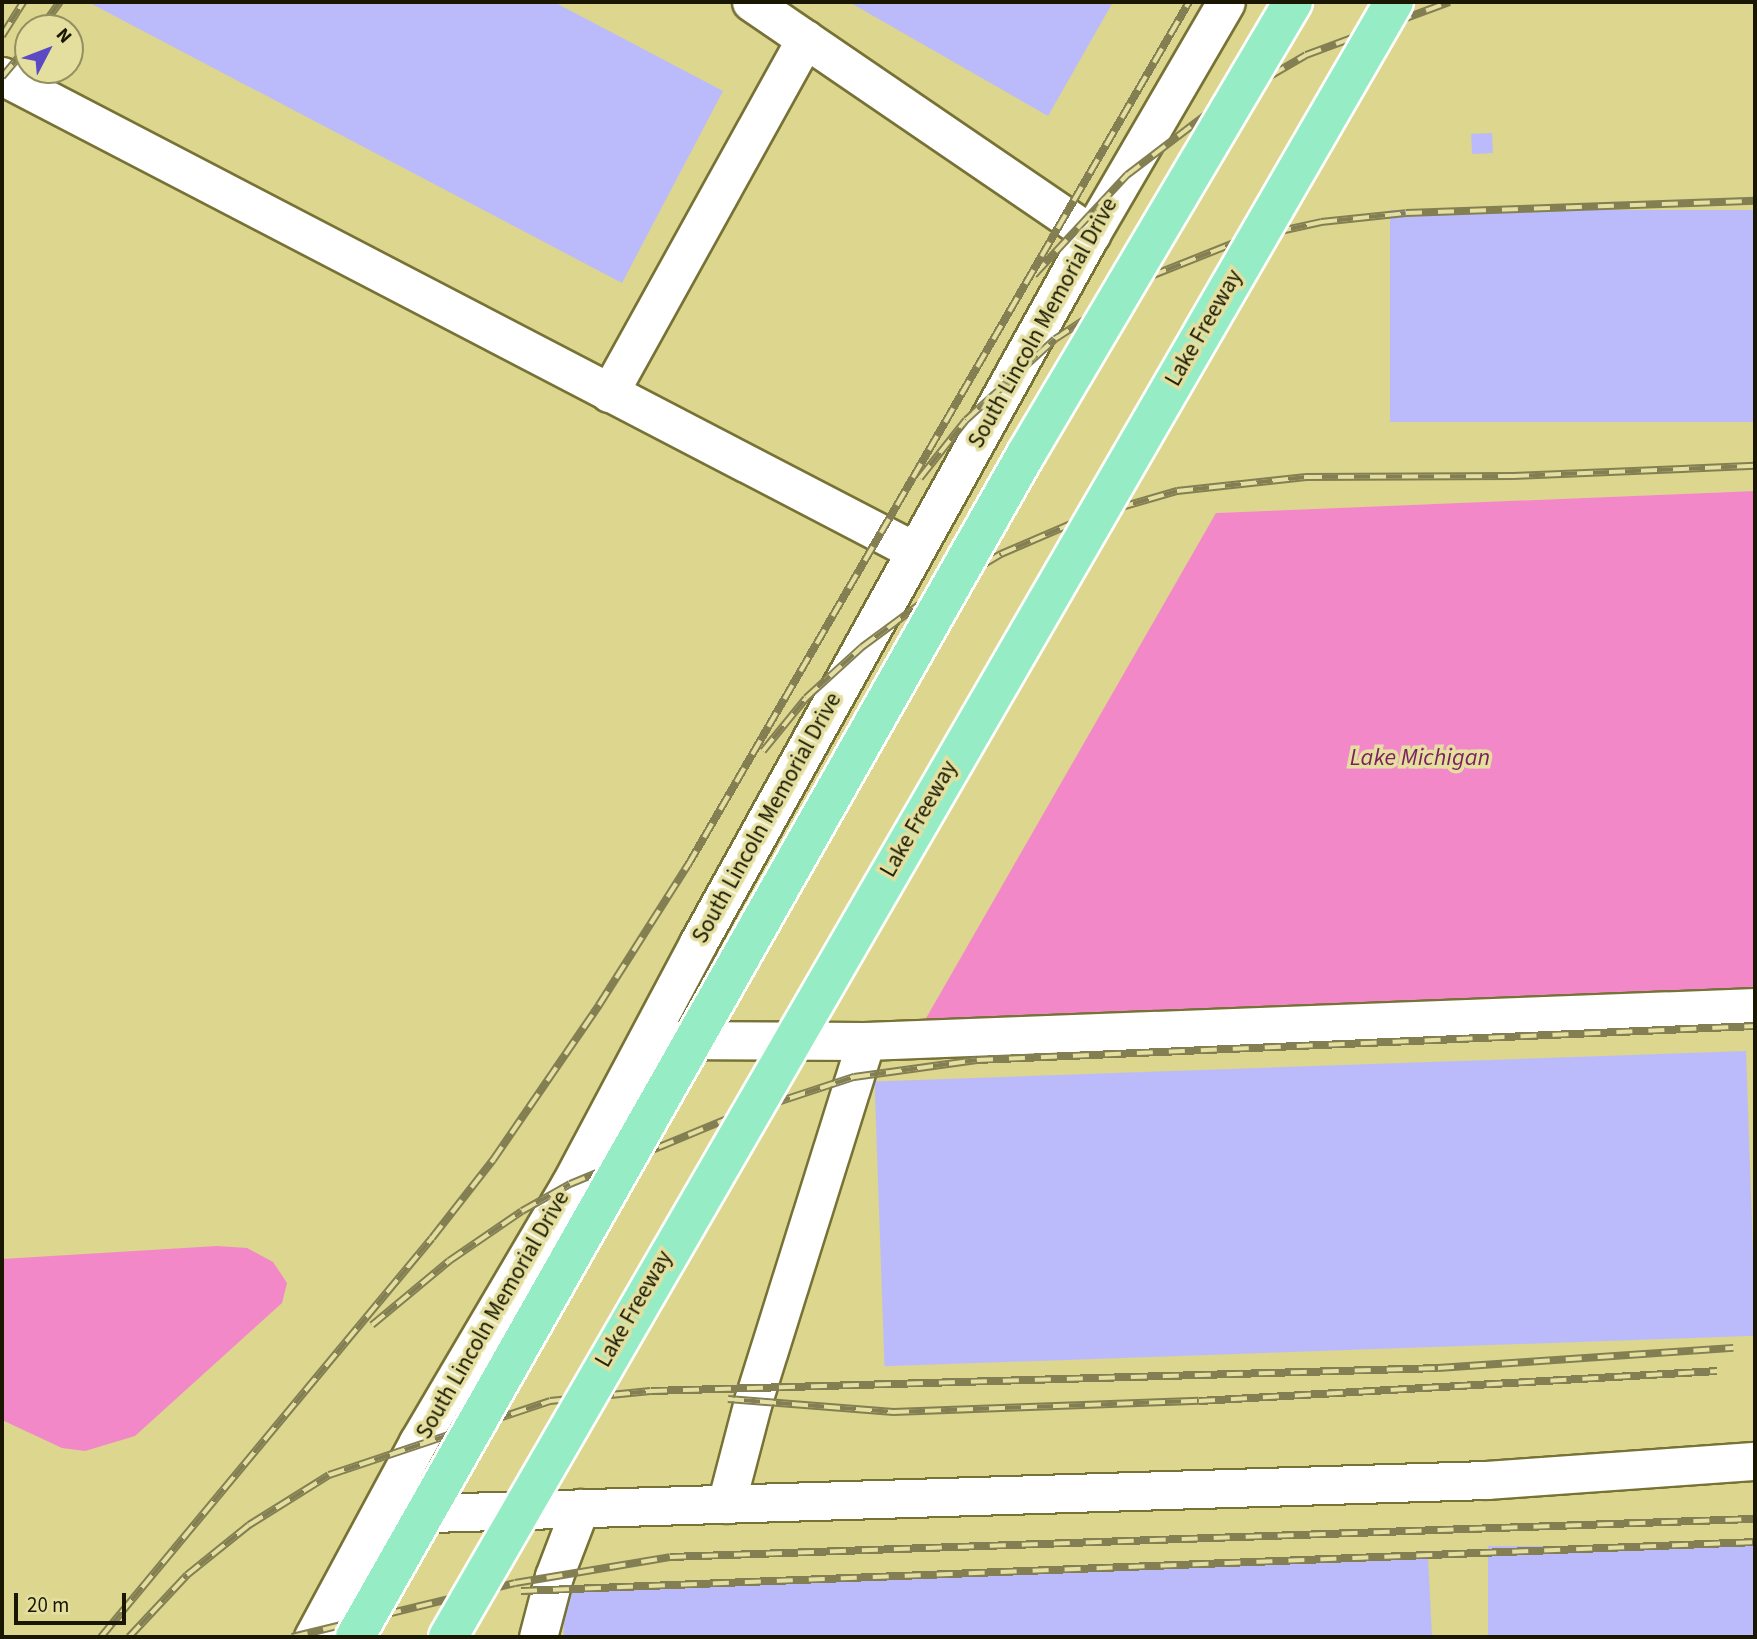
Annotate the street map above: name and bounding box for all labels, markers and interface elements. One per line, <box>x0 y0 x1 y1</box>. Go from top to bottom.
north arrow <box>14 14 84 84</box>
text: N <box>49 22 78 50</box>
street label: South Lincoln Memorial Drive <box>963 193 1123 453</box>
street label: Lake Freeway <box>1160 265 1248 391</box>
street label: South Lincoln Memorial Drive <box>687 688 847 948</box>
water label: Lake Michigan <box>1350 744 1490 772</box>
street label: Lake Freeway <box>875 756 963 882</box>
street label: South Lincoln Memorial Drive <box>410 1186 576 1444</box>
street label: Lake Freeway <box>590 1246 678 1372</box>
scale bar <box>18 1580 130 1624</box>
text: 20 m <box>27 1590 69 1620</box>

